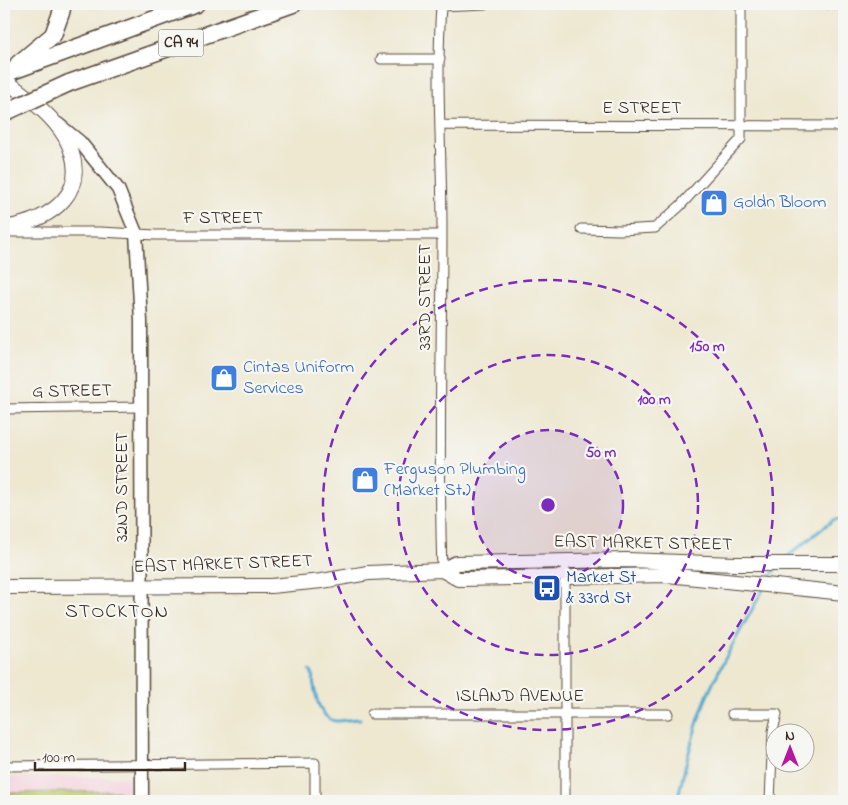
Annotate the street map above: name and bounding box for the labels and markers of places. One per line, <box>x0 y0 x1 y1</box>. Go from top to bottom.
shop icon: Goldn Bloom <box>699 188 729 218</box>
place label: Goldn Bloom <box>733 190 826 216</box>
place label: Cintas Uniform Services <box>243 355 354 402</box>
shop icon: Cintas Uniform Services <box>209 363 239 393</box>
place label: Ferguson Plumbing (Market St.) <box>383 457 526 504</box>
shop icon: Ferguson Plumbing (Market St.) <box>350 465 380 495</box>
centre of rings <box>539 496 557 514</box>
place label: Market St & 33rd St <box>566 565 636 612</box>
bus stop icon: Market St & 33rd St <box>532 573 562 603</box>

